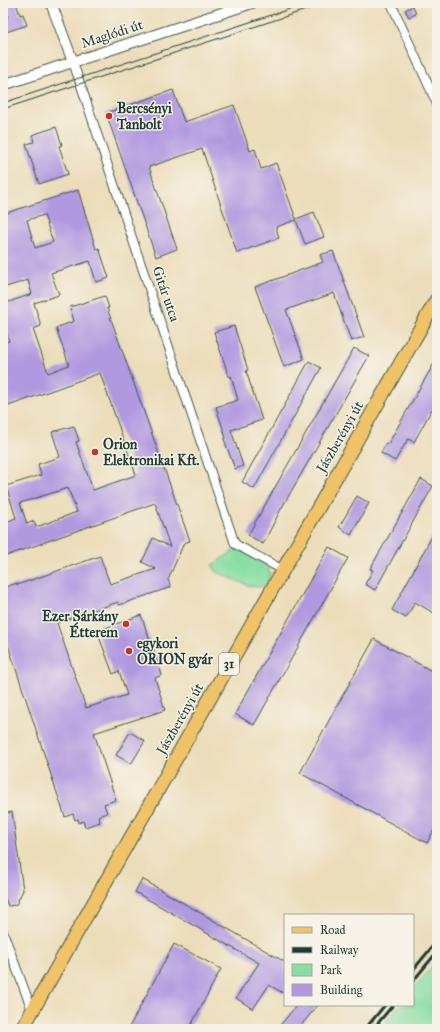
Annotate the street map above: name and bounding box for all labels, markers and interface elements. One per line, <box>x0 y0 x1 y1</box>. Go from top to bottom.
street label: Maglódi út <box>79 16 145 52</box>
place label: Bercsényi Tanbolt <box>116 100 172 133</box>
marker: Bercsényi Tanbolt <box>104 111 114 121</box>
street label: Gitár utca <box>149 264 183 324</box>
street label: Jászberényi út <box>312 398 368 478</box>
place label: Orion Elektronikai Kft. <box>103 436 200 469</box>
marker: Orion Elektronikai Kft. <box>90 447 100 457</box>
place label: Ezer Sárkány Étterem <box>42 608 119 641</box>
marker: Ezer Sárkány Étterem <box>121 619 131 629</box>
place label: egykori ORION gyár <box>137 635 214 669</box>
marker: egykori ORION gyár <box>124 646 134 656</box>
road number: 31 <box>219 653 239 675</box>
street label: Jászberényi út <box>152 680 208 760</box>
legend <box>284 914 414 1006</box>
text: Road <box>320 923 346 937</box>
text: Railway <box>320 943 359 957</box>
text: Park <box>320 963 342 977</box>
text: Building <box>320 983 363 998</box>

